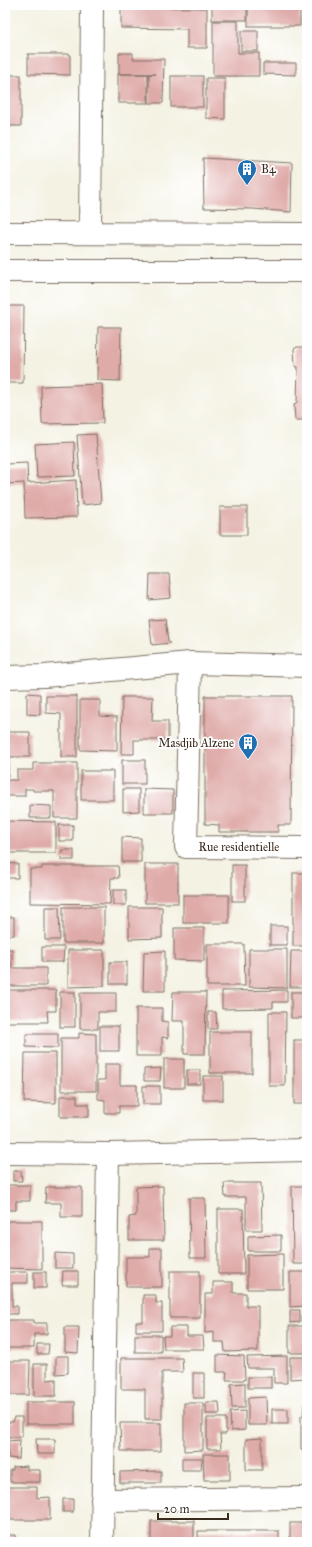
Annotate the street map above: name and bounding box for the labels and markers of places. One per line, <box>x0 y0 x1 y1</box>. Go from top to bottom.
building icon: B4 <box>236 158 258 186</box>
place label: B4 <box>261 162 276 176</box>
building icon: Masdjib Alzene <box>237 732 259 760</box>
place label: Masdjib Alzene <box>158 736 234 750</box>

